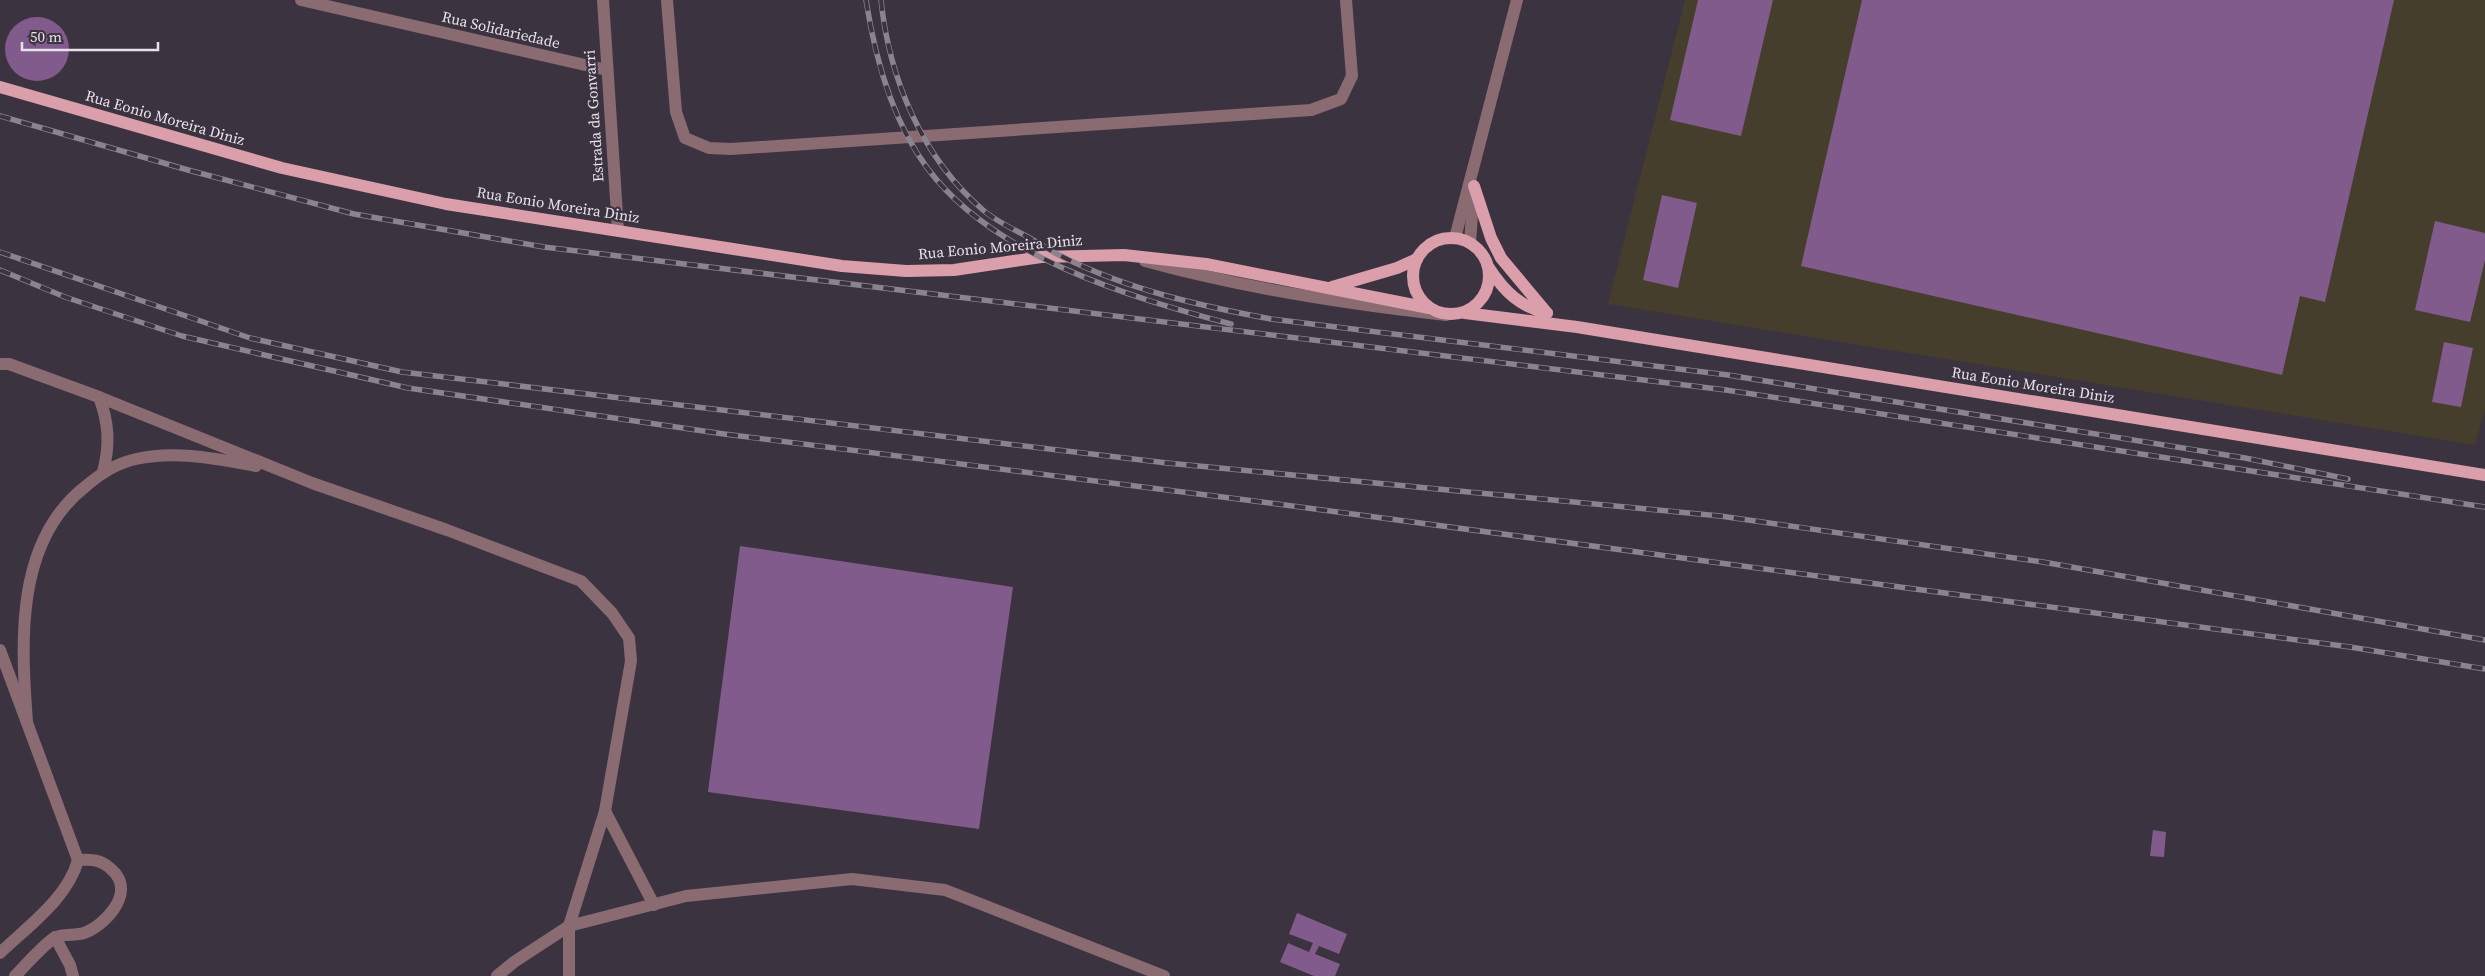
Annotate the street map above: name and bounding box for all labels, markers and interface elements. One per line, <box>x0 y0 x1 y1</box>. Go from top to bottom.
street label: Rua Solidariedade <box>440 6 563 53</box>
scale bar <box>22 20 159 52</box>
text: 50 m <box>30 26 62 47</box>
street label: Estrada da Gonvarri <box>578 49 609 183</box>
street label: Rua Eonio Moreira Diniz <box>83 85 247 150</box>
street label: Rua Eonio Moreira Diniz <box>475 181 641 228</box>
street label: Rua Eonio Moreira Diniz <box>917 229 1083 264</box>
street label: Rua Eonio Moreira Diniz <box>1950 361 2116 408</box>

